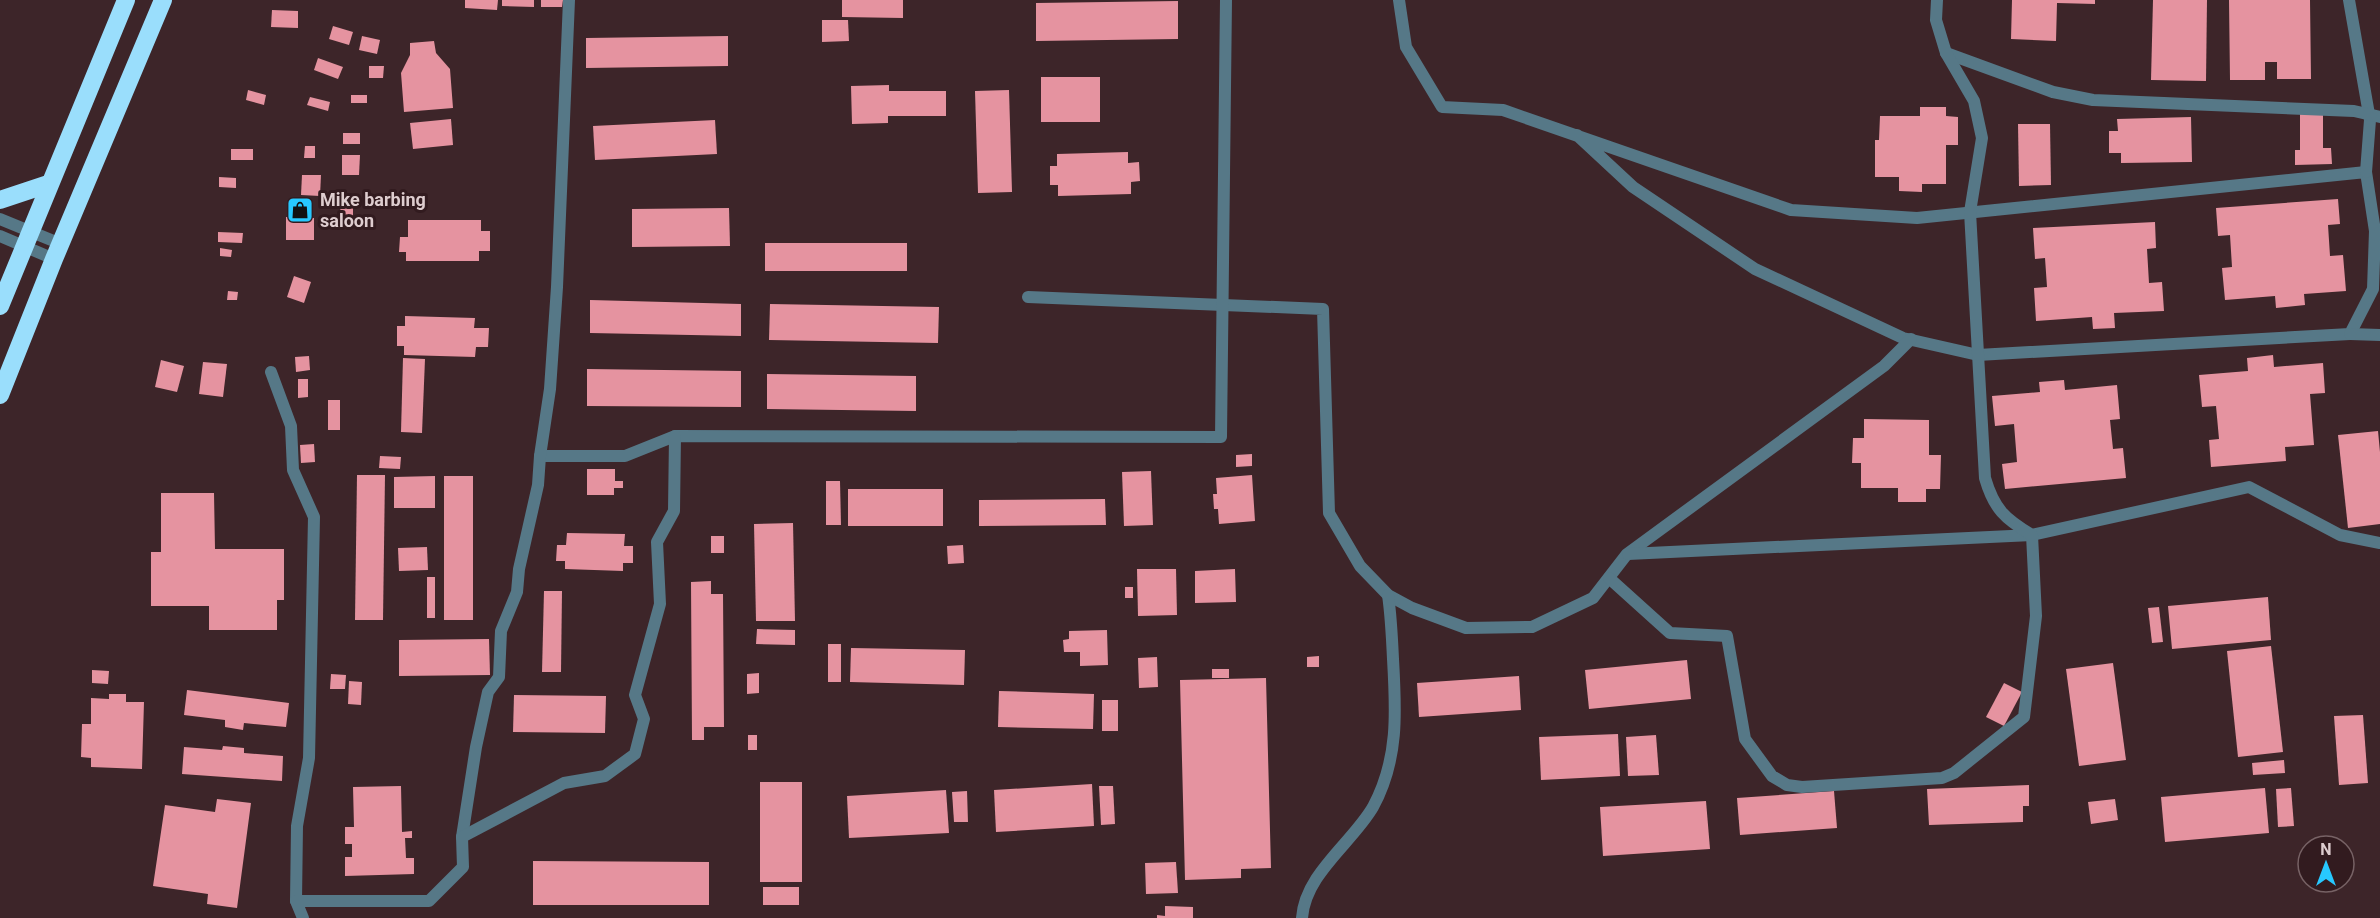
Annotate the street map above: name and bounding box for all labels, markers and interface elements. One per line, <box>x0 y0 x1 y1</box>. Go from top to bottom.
place label: Mike barbing saloon <box>320 189 426 231</box>
shop icon: Mike barbing saloon <box>285 195 315 225</box>
north arrow <box>2296 834 2356 894</box>
text: N <box>2320 840 2332 859</box>

